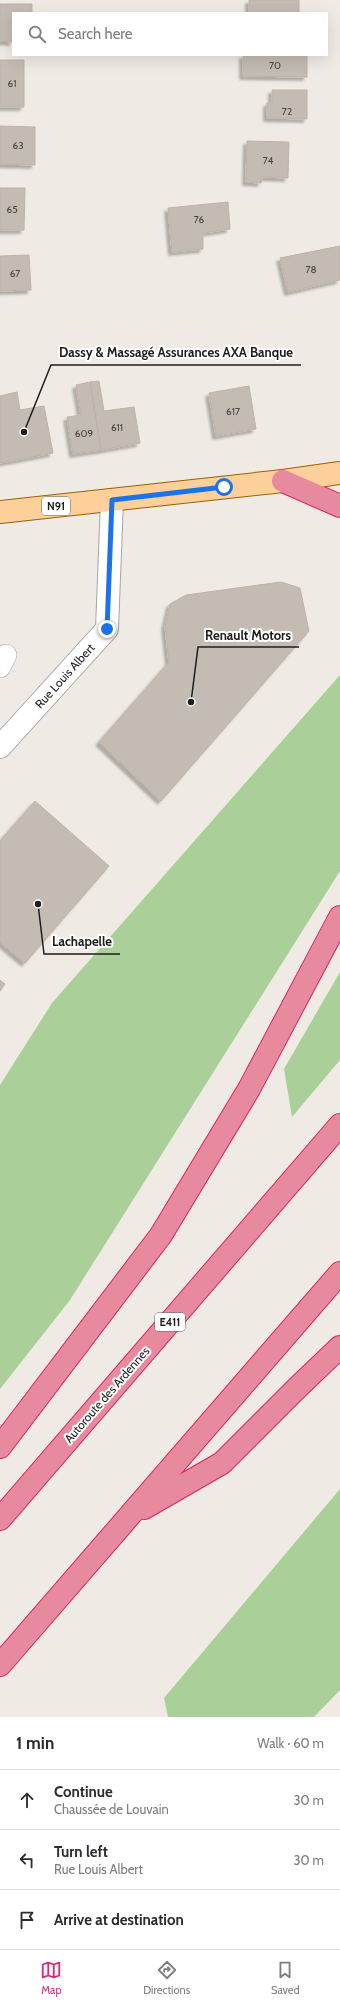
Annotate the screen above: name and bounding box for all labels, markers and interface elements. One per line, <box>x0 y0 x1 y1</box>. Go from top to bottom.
search box <box>12 12 328 56</box>
icon: search <box>26 23 48 45</box>
text: Search here <box>58 25 133 43</box>
house number: 70 <box>269 59 281 72</box>
house number: 61 <box>8 77 16 90</box>
house number: 72 <box>282 105 292 118</box>
house number: 63 <box>12 139 24 152</box>
house number: 74 <box>263 154 273 167</box>
house number: 65 <box>6 203 18 216</box>
house number: 76 <box>194 213 205 226</box>
house number: 78 <box>305 263 317 276</box>
house number: 67 <box>10 267 20 280</box>
callout: Dassy & Massagé Assurances AXA Banque <box>51 340 301 365</box>
text: Dassy & Massagé Assurances AXA Banque <box>59 344 293 360</box>
house number: 617 <box>226 405 240 418</box>
house number: 611 <box>111 421 123 434</box>
house number: 609 <box>75 427 93 440</box>
route start <box>215 478 233 496</box>
road number: N91 <box>42 497 70 515</box>
route end <box>98 620 116 638</box>
callout: Renault Motors <box>198 622 299 647</box>
text: Renault Motors <box>205 627 291 643</box>
street label: Rue Louis Albert <box>32 640 98 711</box>
callout: Lachapelle <box>44 929 120 954</box>
text: Lachapelle <box>52 933 112 949</box>
road number: E411 <box>155 1313 185 1331</box>
street label: Autoroute des Ardennes <box>61 1344 152 1446</box>
text: 1 min <box>16 1733 54 1753</box>
text: Walk · 60 m <box>257 1735 324 1751</box>
text: Continue <box>54 1783 113 1801</box>
icon: ahead <box>16 1789 38 1811</box>
text: 30 m <box>294 1792 324 1808</box>
text: Chaussée de Louvain <box>54 1801 169 1817</box>
text: Turn left <box>54 1843 108 1861</box>
icon: left <box>16 1849 38 1871</box>
text: 30 m <box>294 1852 324 1868</box>
text: Rue Louis Albert <box>54 1861 143 1877</box>
icon: arrive <box>16 1909 38 1931</box>
text: Arrive at destination <box>54 1911 184 1929</box>
tab: Map <box>40 1959 62 1997</box>
tab: Directions <box>143 1959 190 1997</box>
tab: Saved <box>271 1959 300 1997</box>

